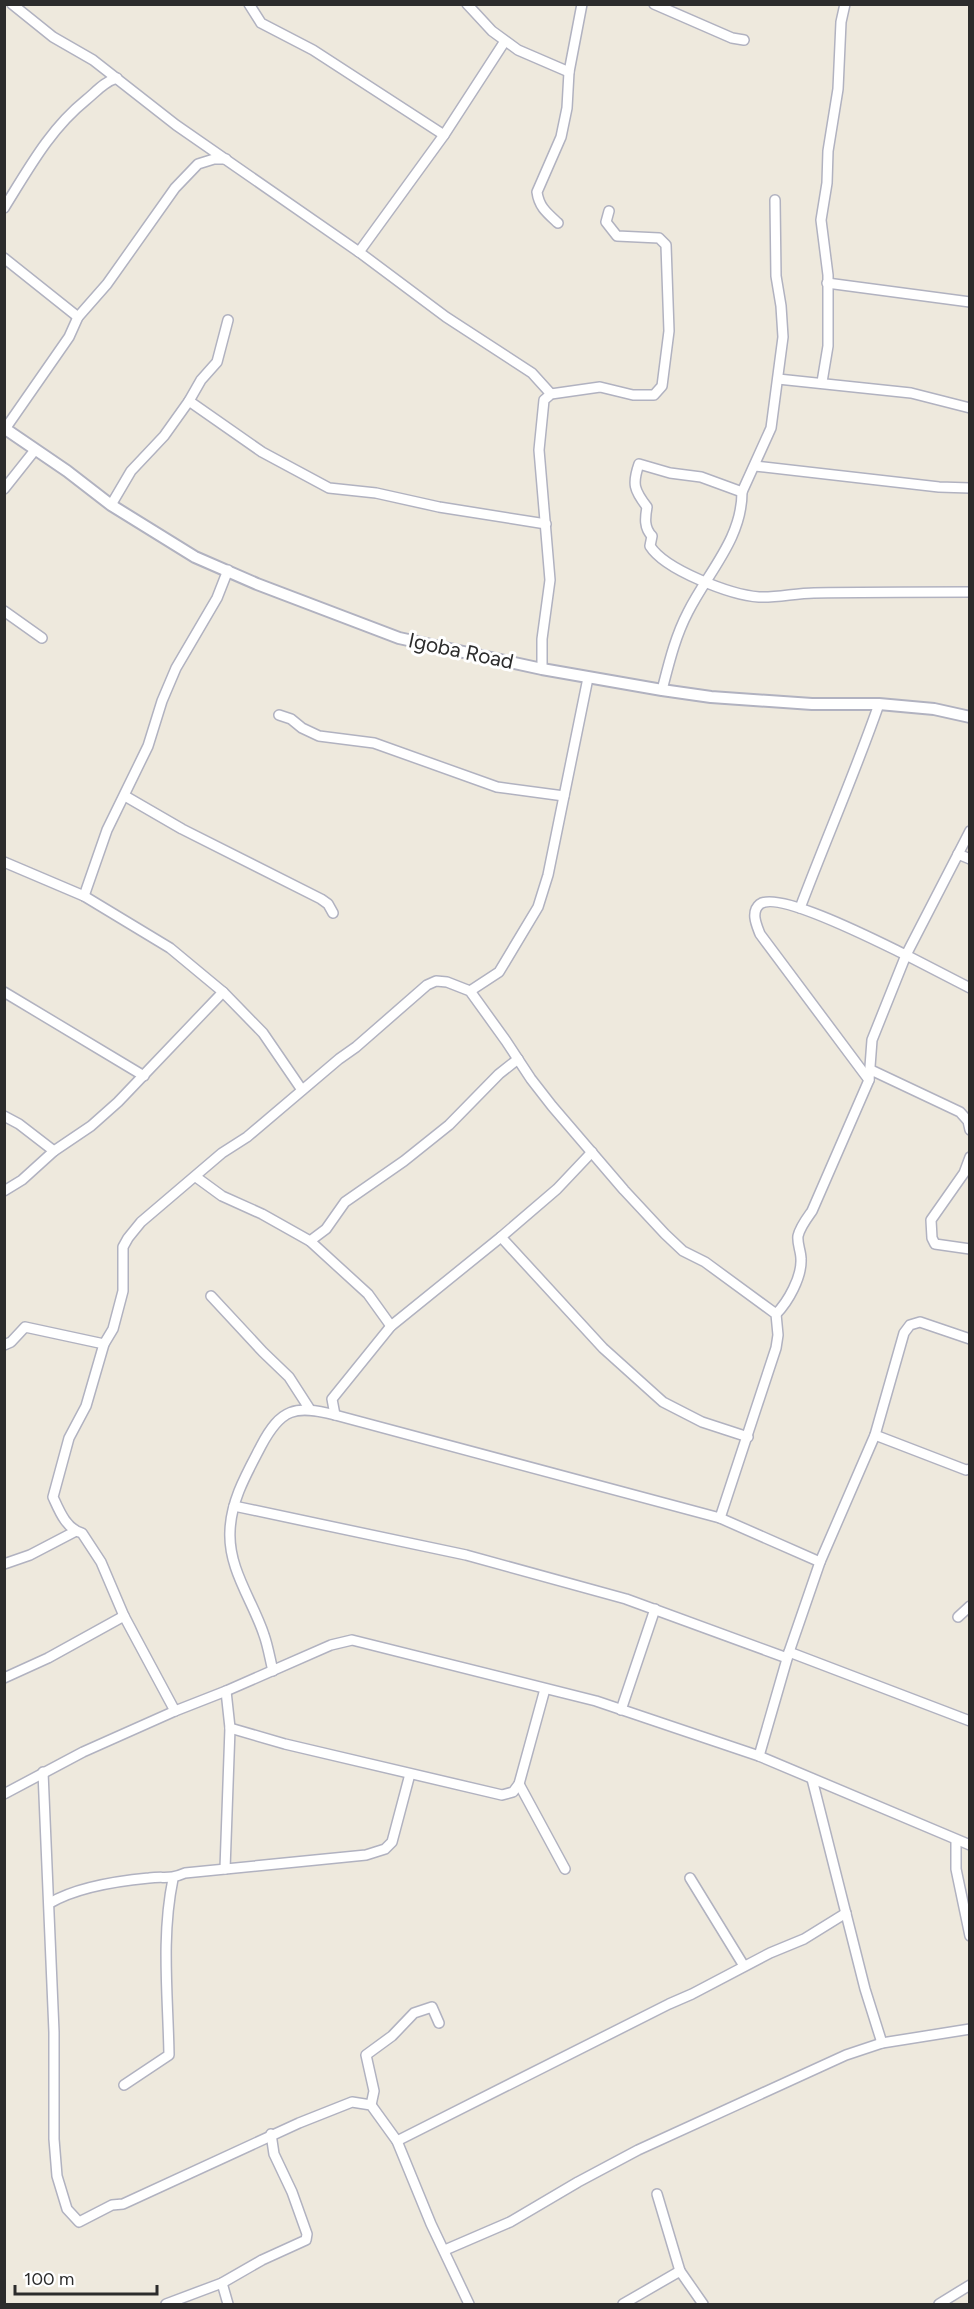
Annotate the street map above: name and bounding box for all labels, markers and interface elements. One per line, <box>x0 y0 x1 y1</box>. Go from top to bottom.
street label: Igoba Road <box>406 627 516 674</box>
scale bar <box>15 2258 158 2296</box>
text: 100 m <box>24 2268 74 2290</box>

